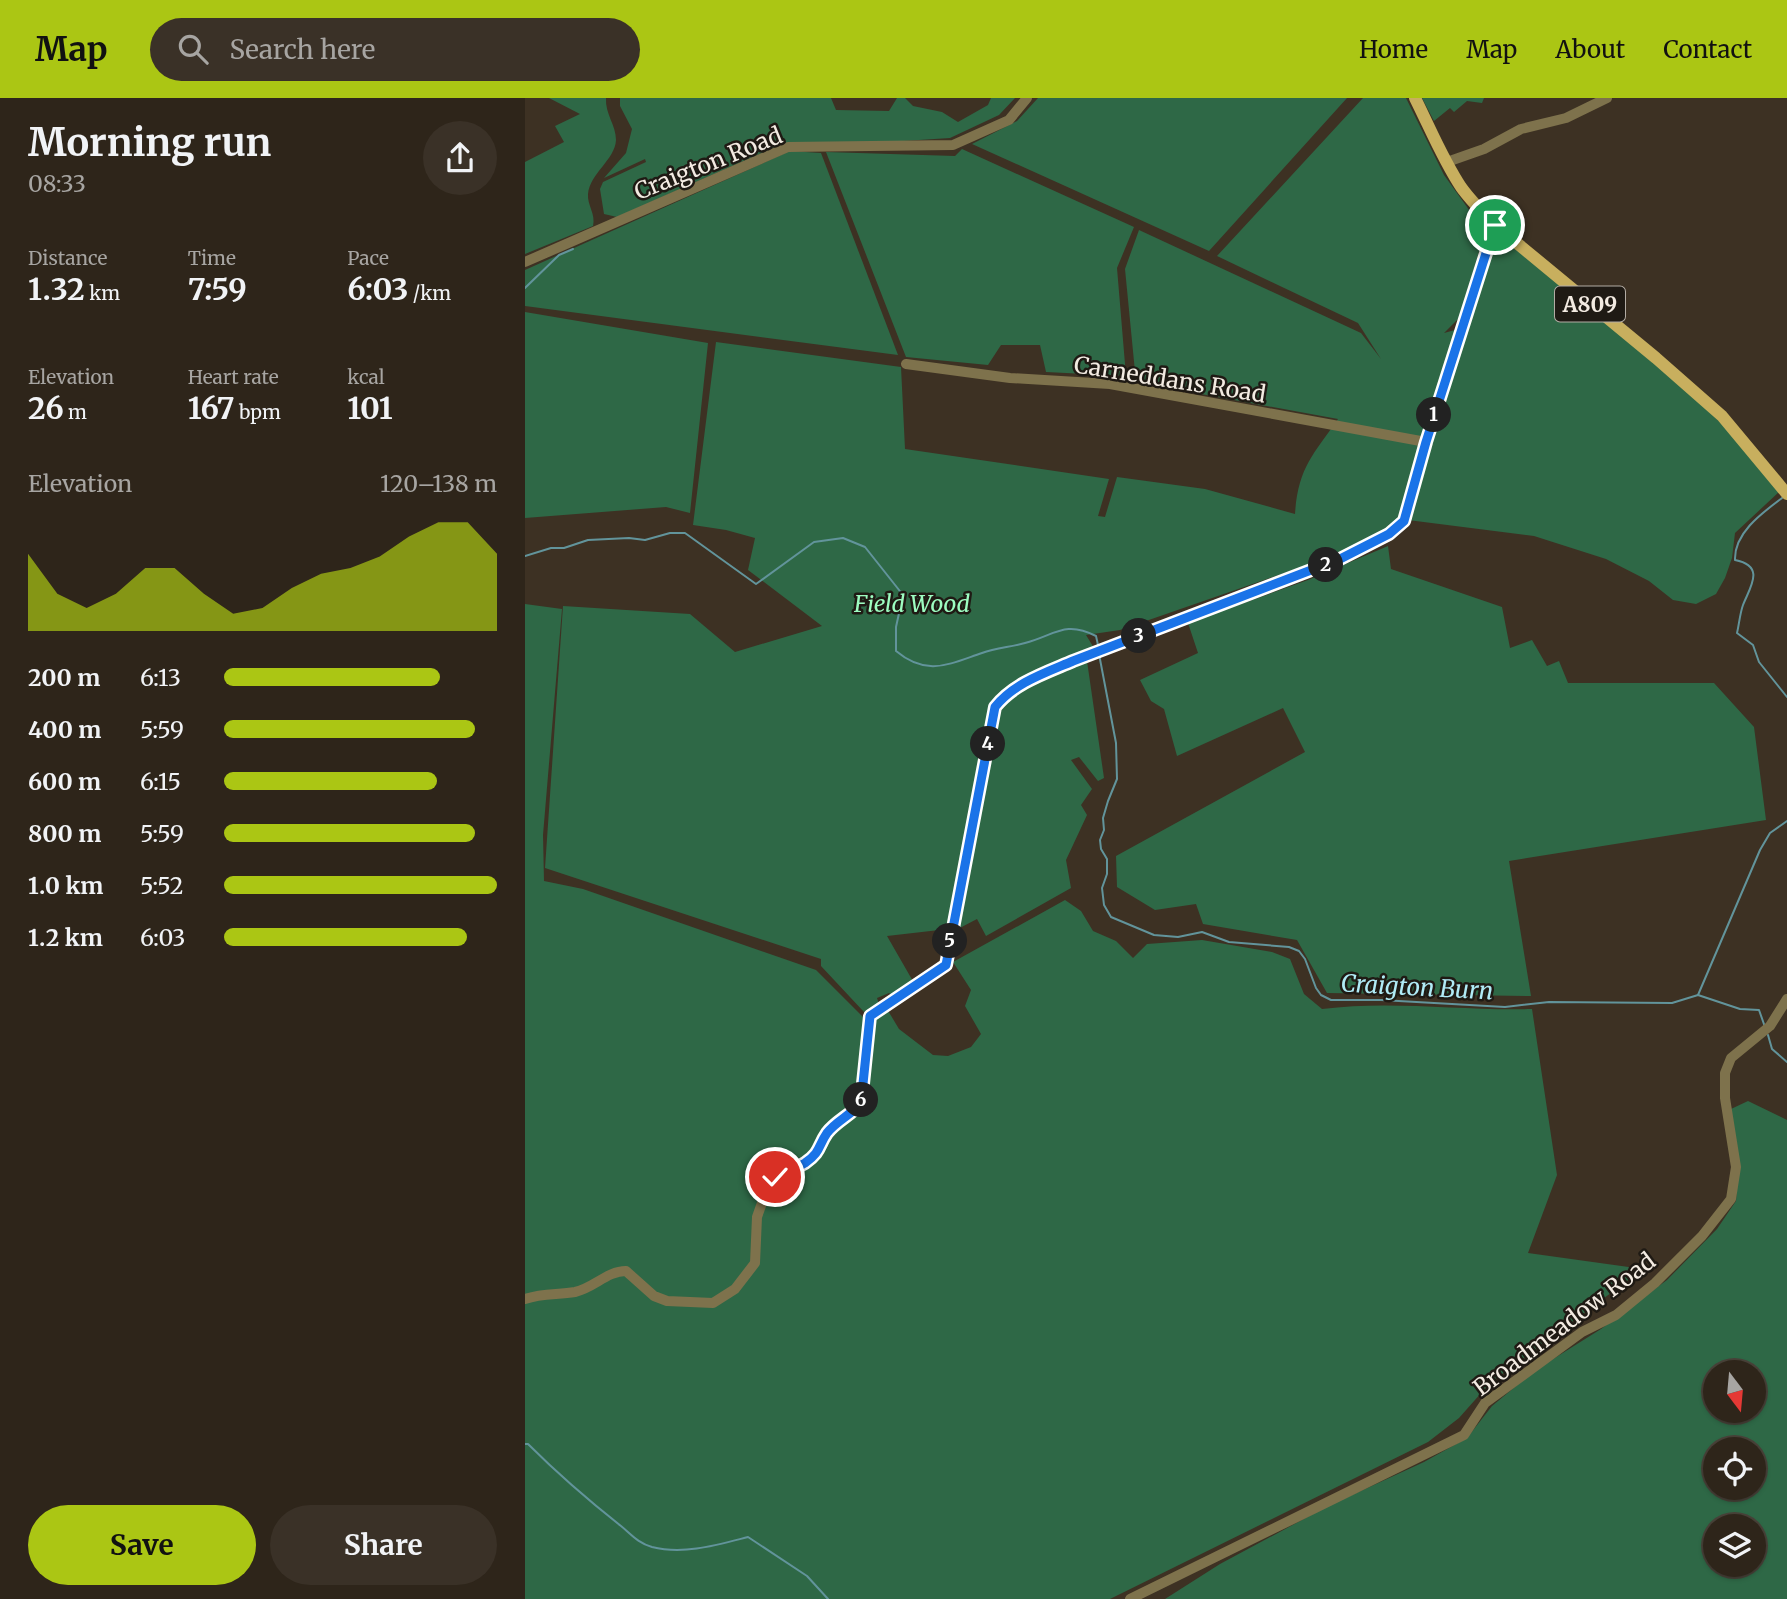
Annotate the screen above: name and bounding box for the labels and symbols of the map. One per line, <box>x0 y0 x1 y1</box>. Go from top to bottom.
street label: Craigton Road <box>630 120 786 206</box>
pin <box>1465 195 1525 255</box>
road number: A809 <box>1555 286 1625 322</box>
street label: Carneddans Road <box>1072 350 1268 408</box>
pin: 1 <box>1417 398 1451 432</box>
pin: 2 <box>1309 547 1343 582</box>
park label: Field Wood <box>853 589 970 618</box>
pin: 3 <box>1121 618 1157 654</box>
pin: 4 <box>971 726 1005 762</box>
pin: 5 <box>933 924 967 958</box>
water label: Craigton Burn <box>1340 968 1494 1006</box>
pin: 6 <box>843 1082 879 1118</box>
pin <box>745 1147 805 1207</box>
street label: Broadmeadow Road <box>1467 1246 1661 1402</box>
north arrow <box>1703 1360 1766 1423</box>

